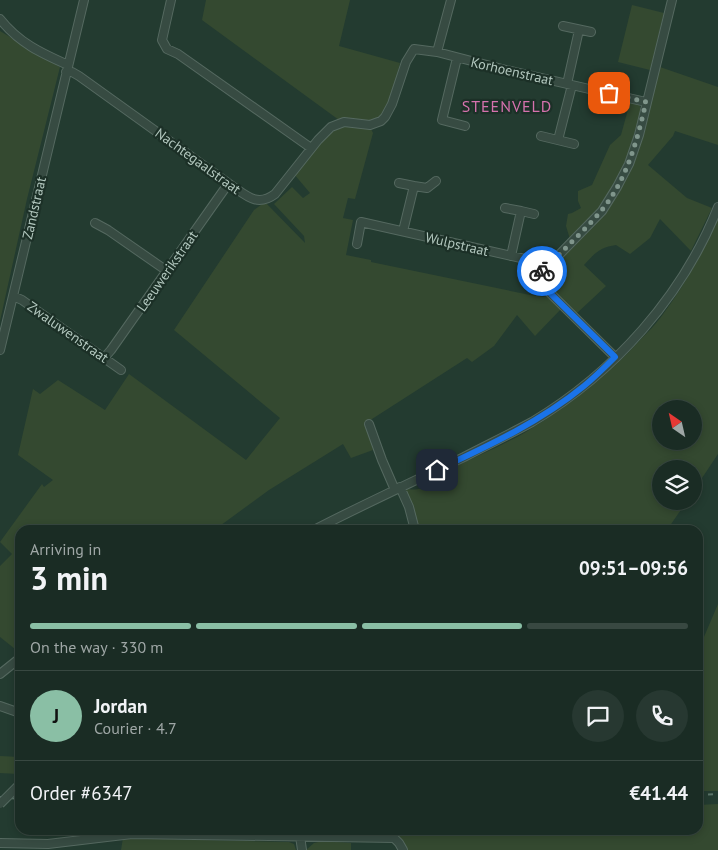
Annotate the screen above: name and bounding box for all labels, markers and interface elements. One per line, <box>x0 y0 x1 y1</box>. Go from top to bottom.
street label: Korhoenstraat <box>469 53 555 89</box>
pin <box>588 72 630 114</box>
icon: bag <box>595 79 623 107</box>
district label: STEENVELD <box>462 96 552 116</box>
street label: Nachtegaalstraat <box>152 124 245 198</box>
street label: Zandstraat <box>18 175 50 241</box>
street label: Leeuwerikstraat <box>133 227 202 315</box>
street label: Wulpstraat <box>424 228 491 260</box>
courier <box>517 246 567 296</box>
icon: bike <box>528 257 556 285</box>
street label: Zwaluwenstraat <box>24 297 112 367</box>
north arrow <box>652 400 702 450</box>
map controls <box>652 400 702 510</box>
pin <box>416 449 458 491</box>
icon: home <box>423 456 451 484</box>
button: layers <box>652 460 702 510</box>
text: Arriving in <box>30 539 101 559</box>
text: 09:51–09:56 <box>579 556 688 580</box>
text: 3 min <box>30 557 108 599</box>
text: On the way · 330 m <box>30 637 163 657</box>
button: chat <box>572 690 624 742</box>
button: phone <box>636 690 688 742</box>
text: Jordan <box>94 694 147 718</box>
text: J <box>53 704 59 728</box>
text: Courier · 4.7 <box>94 718 177 738</box>
text: Order #6347 <box>30 781 133 805</box>
text: €41.44 <box>629 781 688 805</box>

